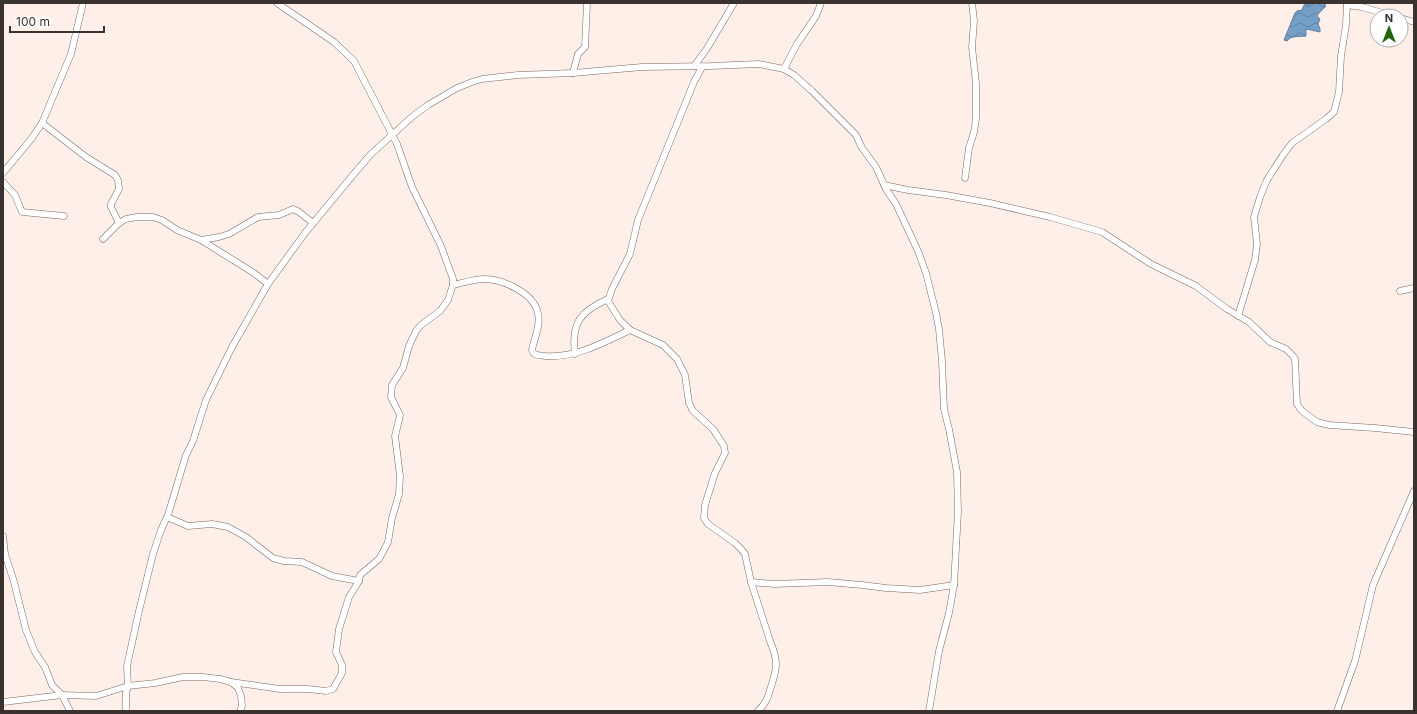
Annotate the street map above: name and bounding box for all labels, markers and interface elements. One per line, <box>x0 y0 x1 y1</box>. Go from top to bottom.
scale bar <box>10 8 104 34</box>
north arrow <box>1369 8 1409 48</box>
text: N <box>1385 11 1393 25</box>
text: 100 m <box>16 14 50 29</box>

